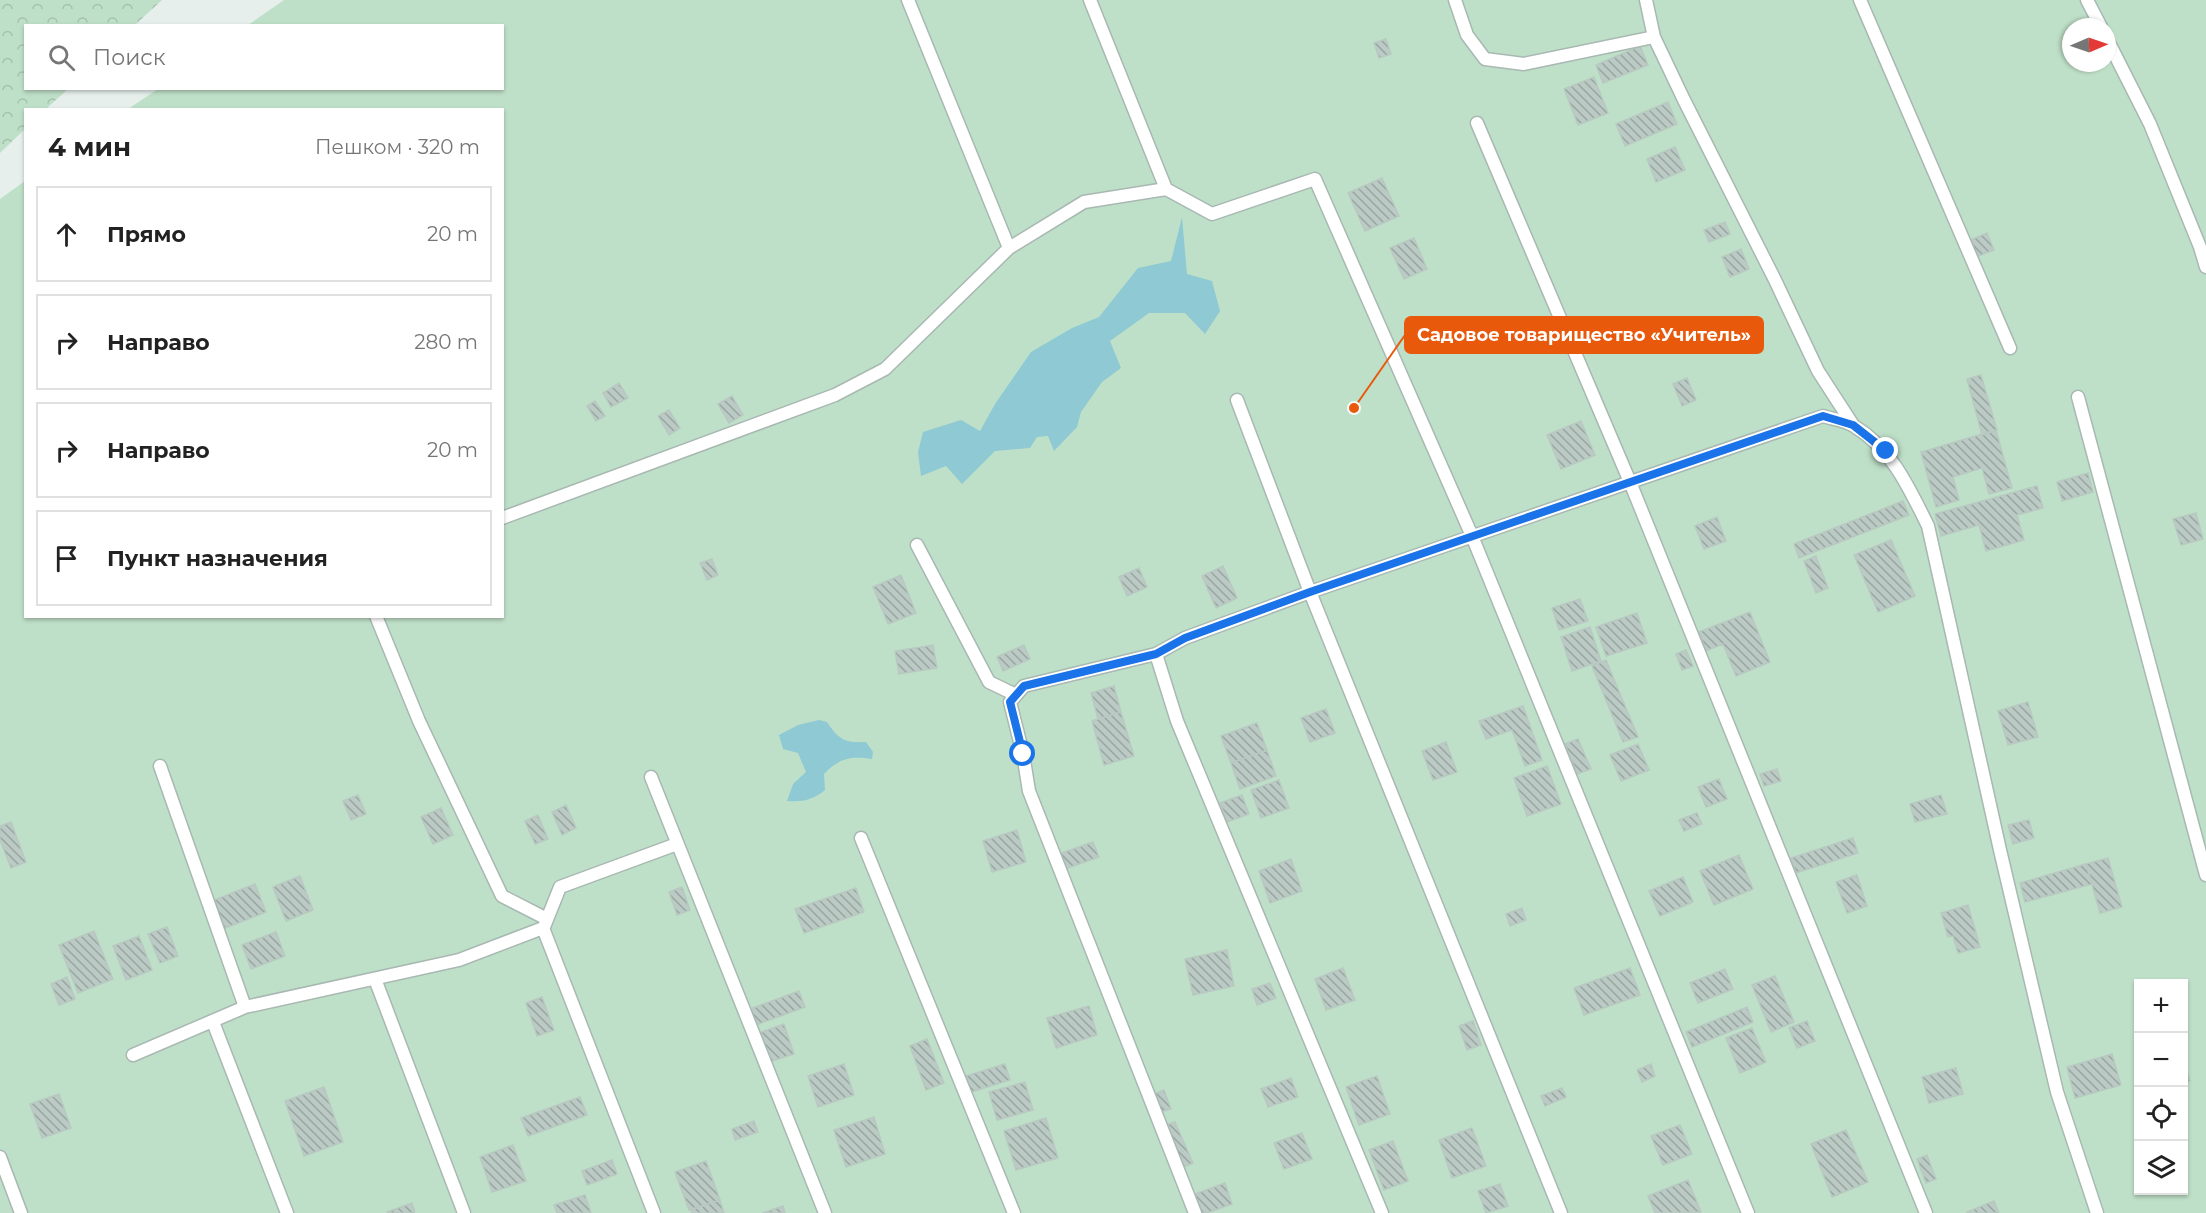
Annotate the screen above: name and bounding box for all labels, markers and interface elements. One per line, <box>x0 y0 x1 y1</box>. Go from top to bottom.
north arrow <box>2062 18 2116 72</box>
search box <box>24 24 504 90</box>
icon: search <box>45 41 78 74</box>
text: Поиск <box>93 44 165 71</box>
text: 4 мин <box>48 131 131 163</box>
text: Пешком · 320 m <box>315 135 480 159</box>
icon: ahead <box>50 218 83 251</box>
text: Прямо <box>107 221 186 248</box>
text: 20 m <box>427 222 478 246</box>
callout: Садовое товарищество «Учитель» <box>1405 317 1763 353</box>
text: Садовое товарищество «Учитель» <box>1417 324 1751 346</box>
icon: right <box>50 326 83 359</box>
text: Направо <box>107 329 210 356</box>
text: 280 m <box>414 330 478 354</box>
icon: right <box>50 434 83 467</box>
text: Направо <box>107 437 210 464</box>
route end <box>1872 437 1898 463</box>
text: 20 m <box>427 438 478 462</box>
icon: arrive <box>50 542 83 575</box>
text: Пункт назначения <box>107 545 328 572</box>
route start <box>1009 740 1035 766</box>
map controls <box>2134 979 2188 1195</box>
button: + <box>2134 979 2188 1033</box>
button: − <box>2134 1033 2188 1087</box>
button: locate <box>2134 1087 2188 1141</box>
button: layers <box>2134 1141 2188 1195</box>

